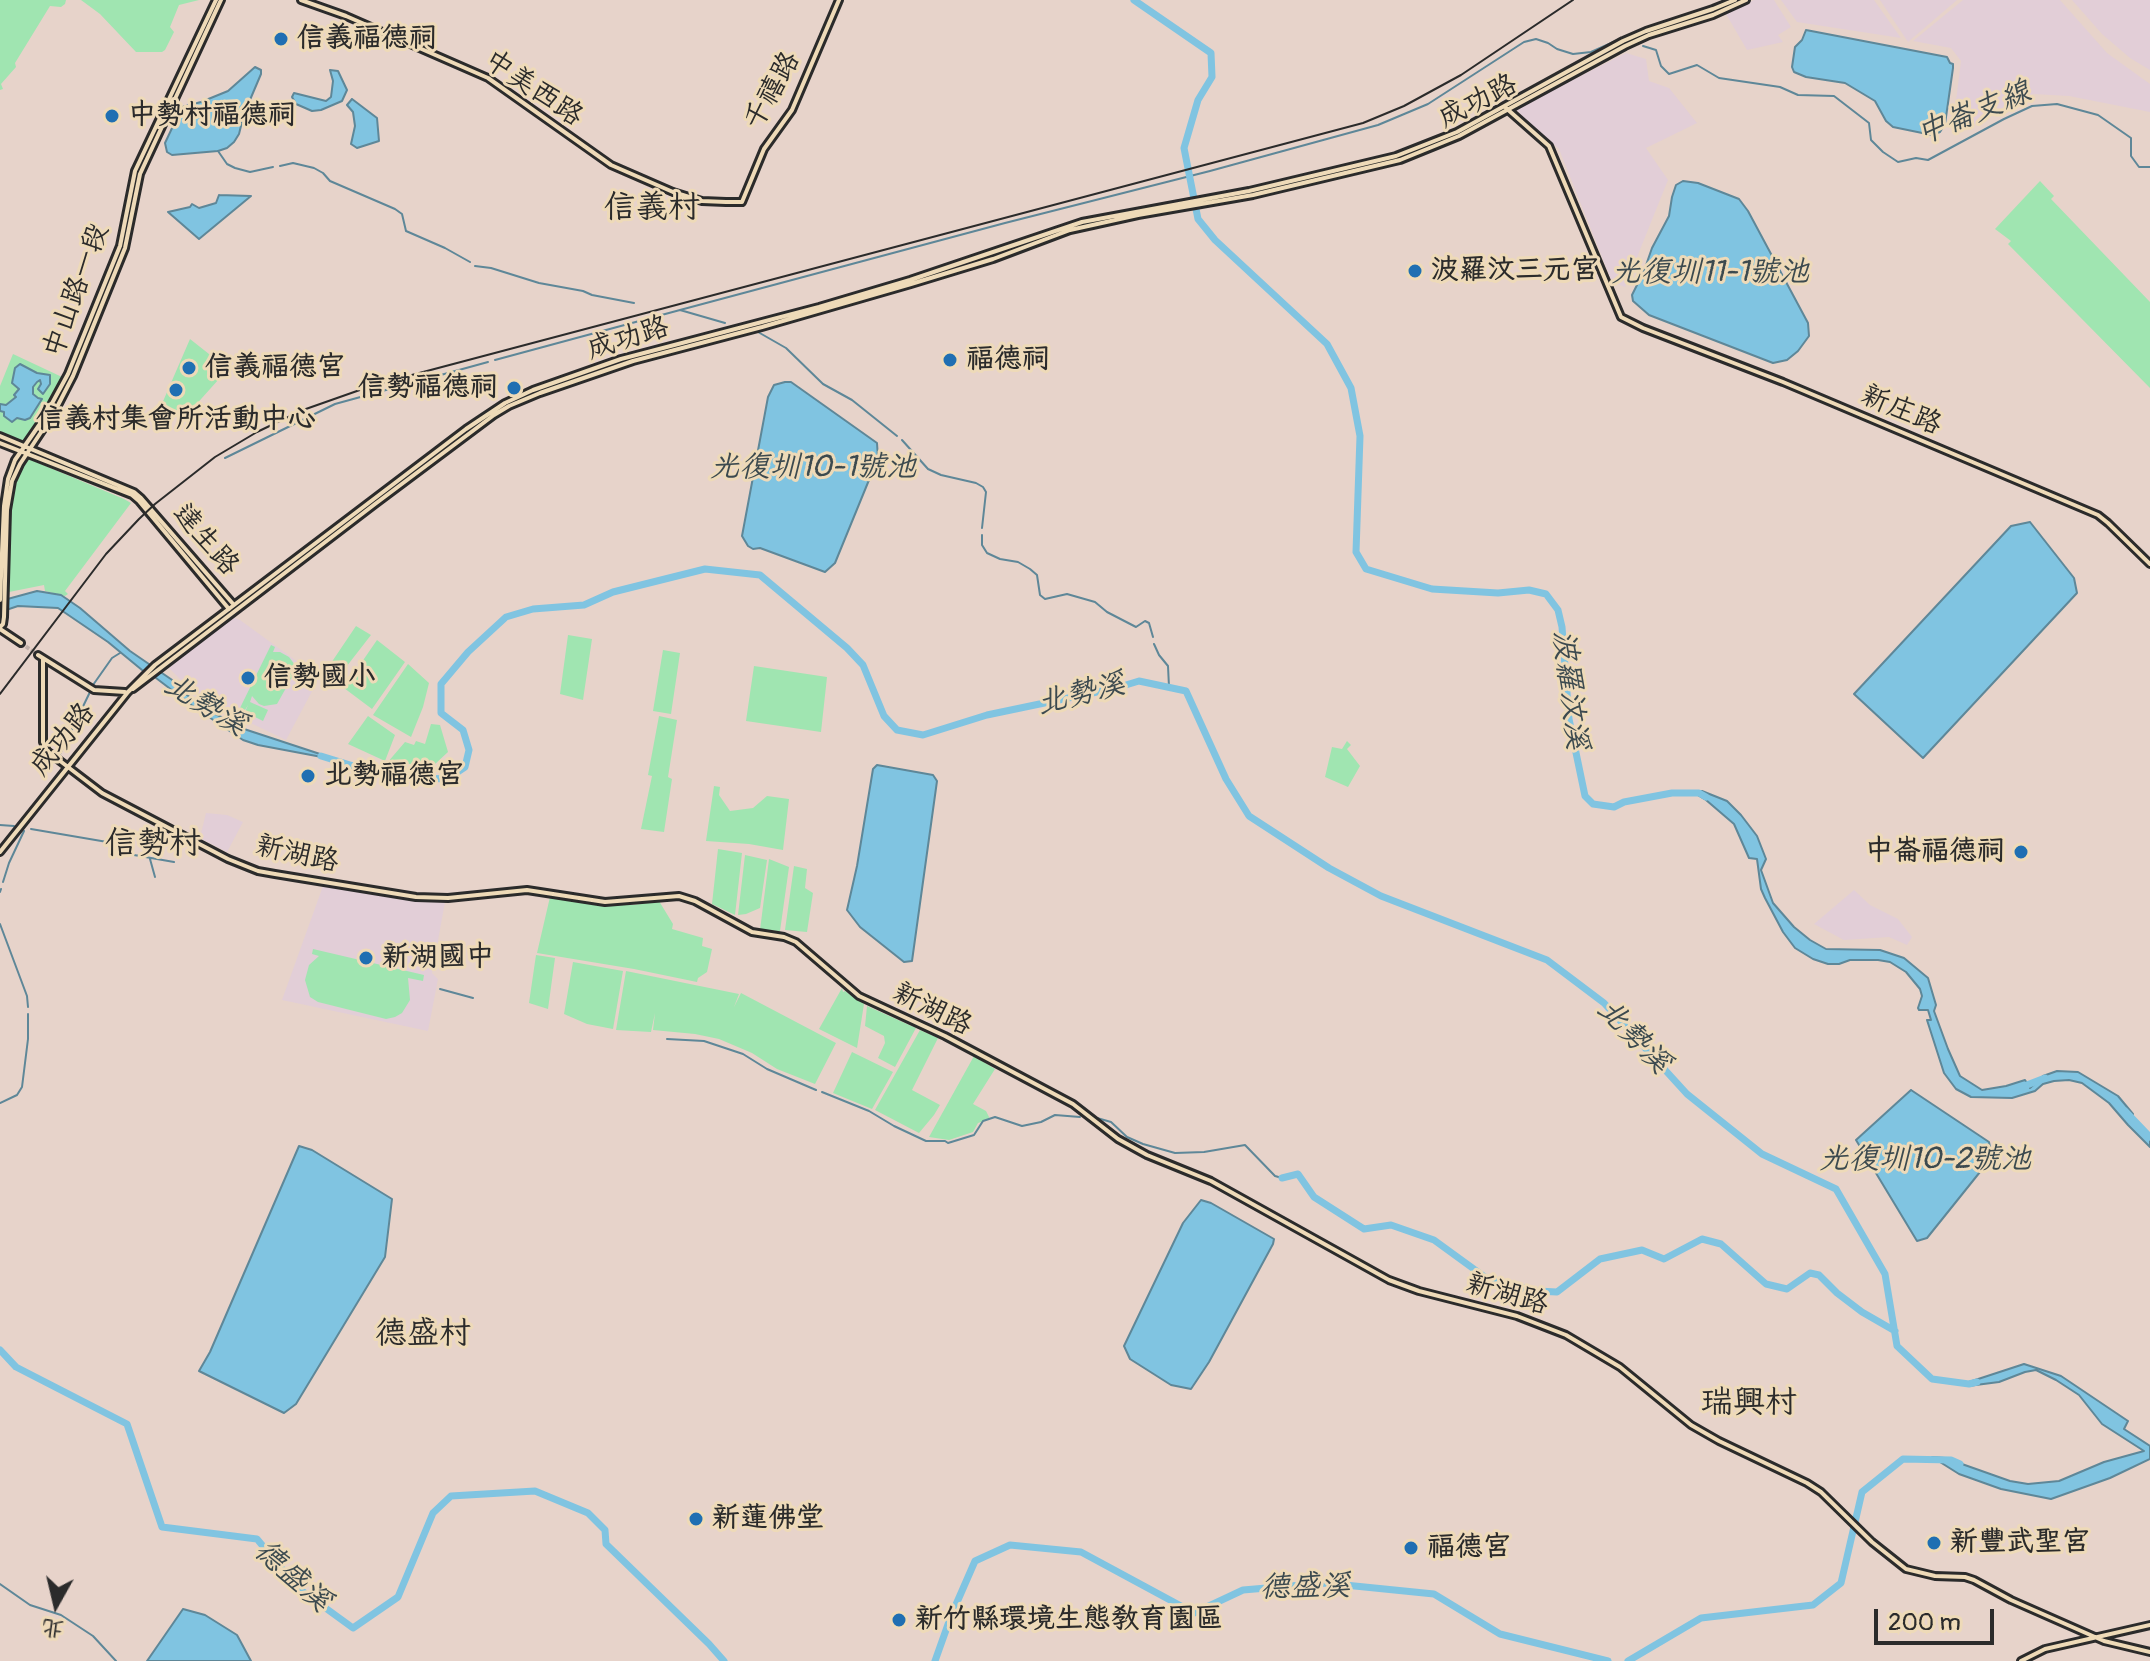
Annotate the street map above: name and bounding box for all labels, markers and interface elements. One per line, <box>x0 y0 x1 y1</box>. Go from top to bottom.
place label: 信義福德祠 <box>297 22 437 56</box>
marker: 信義福德祠 <box>272 30 290 48</box>
street label: 中美西路 <box>477 44 589 134</box>
street label: 千禧路 <box>738 46 808 136</box>
street label: 成功路 <box>1433 68 1523 136</box>
water label: 中崙支線 <box>1912 75 2036 153</box>
place label: 中勢村福德祠 <box>128 99 296 133</box>
marker: 中勢村福德祠 <box>103 107 121 125</box>
district label: 信義村 <box>604 190 700 228</box>
street label: 中山路一段 <box>37 219 117 363</box>
place label: 波羅汶三元宮 <box>1431 254 1599 288</box>
water label: 光復圳11-1號池 <box>1611 255 1809 291</box>
marker: 波羅汶三元宮 <box>1406 262 1424 280</box>
street label: 成功路 <box>583 311 673 367</box>
place label: 福德祠 <box>966 343 1050 377</box>
place label: 信義福德宮 <box>205 351 345 385</box>
marker: 福德祠 <box>941 351 959 369</box>
marker: 信義福德宮 <box>180 359 198 377</box>
place label: 信勢福德祠 <box>358 371 498 405</box>
marker: 信勢福德祠 <box>505 379 523 397</box>
street label: 新庄路 <box>1856 379 1946 443</box>
marker: 信義村集會所活動中心 <box>167 381 185 399</box>
place label: 信義村集會所活動中心 <box>36 403 316 437</box>
water label: 光復圳10-1號池 <box>710 450 916 486</box>
street label: 達生路 <box>165 497 245 583</box>
water label: 波羅汶溪 <box>1544 628 1594 752</box>
place label: 信勢國小 <box>264 661 376 695</box>
water label: 北勢溪 <box>157 667 253 745</box>
water label: 北勢溪 <box>1033 667 1129 723</box>
marker: 信勢國小 <box>239 669 257 687</box>
street label: 成功路 <box>24 697 102 783</box>
place label: 北勢福德宮 <box>324 759 464 793</box>
marker: 北勢福德宮 <box>299 767 317 785</box>
district label: 信勢村 <box>105 826 201 864</box>
street label: 新湖路 <box>252 830 342 880</box>
place label: 中崙福德祠 <box>1865 835 2005 869</box>
marker: 中崙福德祠 <box>2012 843 2030 861</box>
place label: 新湖國中 <box>382 941 494 975</box>
marker: 新湖國中 <box>357 949 375 967</box>
street label: 新湖路 <box>887 976 977 1044</box>
water label: 北勢溪 <box>1589 992 1677 1082</box>
water label: 光復圳10-2號池 <box>1819 1142 2031 1178</box>
street label: 新湖路 <box>1462 1267 1552 1323</box>
district label: 德盛村 <box>375 1316 471 1354</box>
district label: 瑞興村 <box>1701 1385 1797 1423</box>
place label: 新蓮佛堂 <box>712 1502 824 1536</box>
marker: 新蓮佛堂 <box>687 1510 705 1528</box>
place label: 新豐武聖宮 <box>1950 1526 2090 1560</box>
place label: 福德宮 <box>1427 1531 1511 1565</box>
water label: 德盛溪 <box>247 1534 337 1620</box>
marker: 新豐武聖宮 <box>1925 1534 1943 1552</box>
marker: 福德宮 <box>1402 1539 1420 1557</box>
north arrow <box>16 1565 96 1645</box>
water label: 德盛溪 <box>1260 1569 1350 1607</box>
scale bar <box>1878 1593 1998 1643</box>
place label: 新竹縣環境生態教育園區 <box>915 1603 1223 1637</box>
text: 200 m <box>1888 1608 1961 1637</box>
marker: 新竹縣環境生態教育園區 <box>890 1611 908 1629</box>
text: 北 <box>40 1613 66 1644</box>

